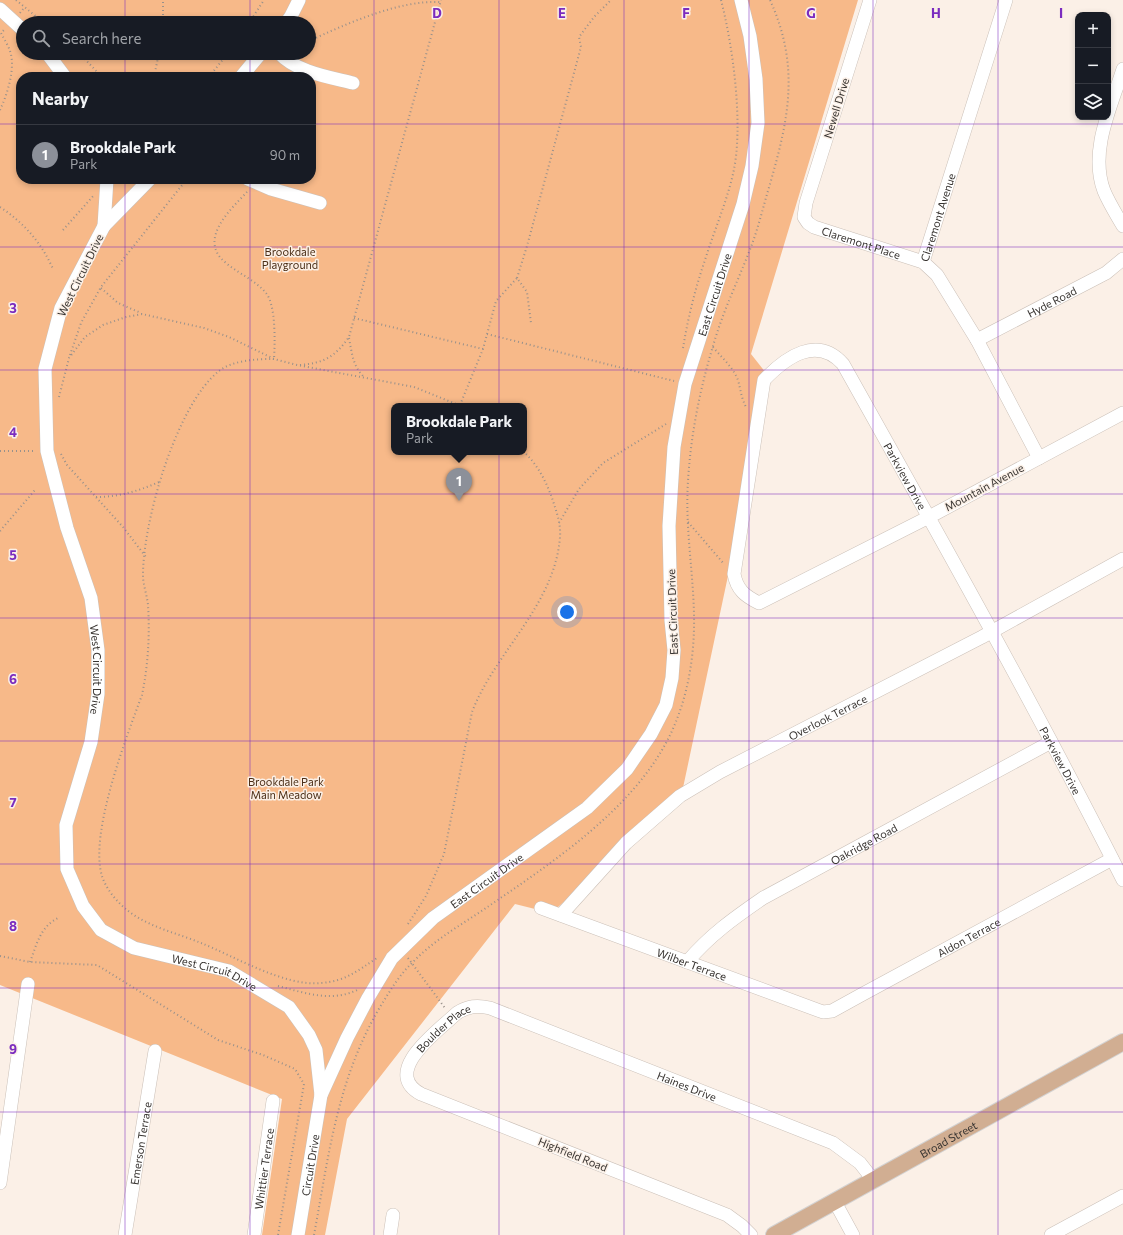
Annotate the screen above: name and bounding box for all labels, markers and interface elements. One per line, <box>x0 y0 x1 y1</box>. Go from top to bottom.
text: D <box>432 5 442 21</box>
text: E <box>558 5 566 21</box>
text: F <box>682 5 690 21</box>
text: G <box>806 5 816 21</box>
text: H <box>931 5 941 21</box>
text: I <box>1059 5 1063 21</box>
map controls <box>1075 12 1111 120</box>
button: + <box>1075 12 1111 48</box>
search box <box>16 16 316 60</box>
icon: search <box>30 27 52 49</box>
text: Search here <box>62 29 141 47</box>
button: − <box>1075 48 1111 84</box>
street label: Newell Drive <box>821 76 851 140</box>
button: layers <box>1075 84 1111 120</box>
text: Nearby <box>32 88 89 109</box>
text: Brookdale Park <box>70 138 176 156</box>
text: 1 <box>42 147 48 163</box>
text: 90 m <box>270 147 300 163</box>
text: Park <box>70 156 97 172</box>
street label: Claremont Avenue <box>917 171 957 263</box>
street label: Claremont Place <box>820 223 902 261</box>
street label: West Circuit Drive <box>54 232 106 318</box>
park label: Brookdale Playground <box>262 245 318 271</box>
street label: East Circuit Drive <box>694 251 733 337</box>
street label: Hyde Road <box>1025 283 1078 319</box>
text: 3 <box>9 300 17 316</box>
popup <box>391 403 527 455</box>
text: Brookdale Park <box>406 412 512 430</box>
text: 4 <box>9 424 17 440</box>
text: Park <box>406 430 433 446</box>
street label: Parkview Drive <box>882 440 930 512</box>
street label: Mountain Avenue <box>942 461 1026 513</box>
pin: 1 <box>446 468 472 501</box>
text: 5 <box>9 547 17 563</box>
street label: East Circuit Drive <box>664 569 680 655</box>
your location <box>557 602 577 622</box>
street label: West Circuit Drive <box>88 624 105 716</box>
text: 6 <box>9 671 17 687</box>
street label: Overlook Terrace <box>786 691 869 742</box>
street label: Parkview Drive <box>1038 724 1084 797</box>
park label: Brookdale Park Main Meadow <box>248 775 324 801</box>
text: 7 <box>9 794 17 810</box>
street label: Oakridge Road <box>828 820 899 867</box>
street label: East Circuit Drive <box>447 850 525 910</box>
street label: Aldon Terrace <box>935 914 1002 959</box>
text: 8 <box>9 918 17 934</box>
street label: Wilber Terrace <box>655 945 729 983</box>
street label: West Circuit Drive <box>171 951 260 993</box>
street label: Boulder Place <box>413 1001 472 1054</box>
text: 9 <box>9 1041 17 1057</box>
street label: Haines Drive <box>655 1068 719 1103</box>
street label: Emerson Terrace <box>127 1101 153 1186</box>
street label: Broad Street <box>917 1117 979 1160</box>
street label: Whittier Terrace <box>251 1127 276 1210</box>
street label: Circuit Drive <box>298 1133 321 1197</box>
street label: Highfield Road <box>537 1134 609 1174</box>

